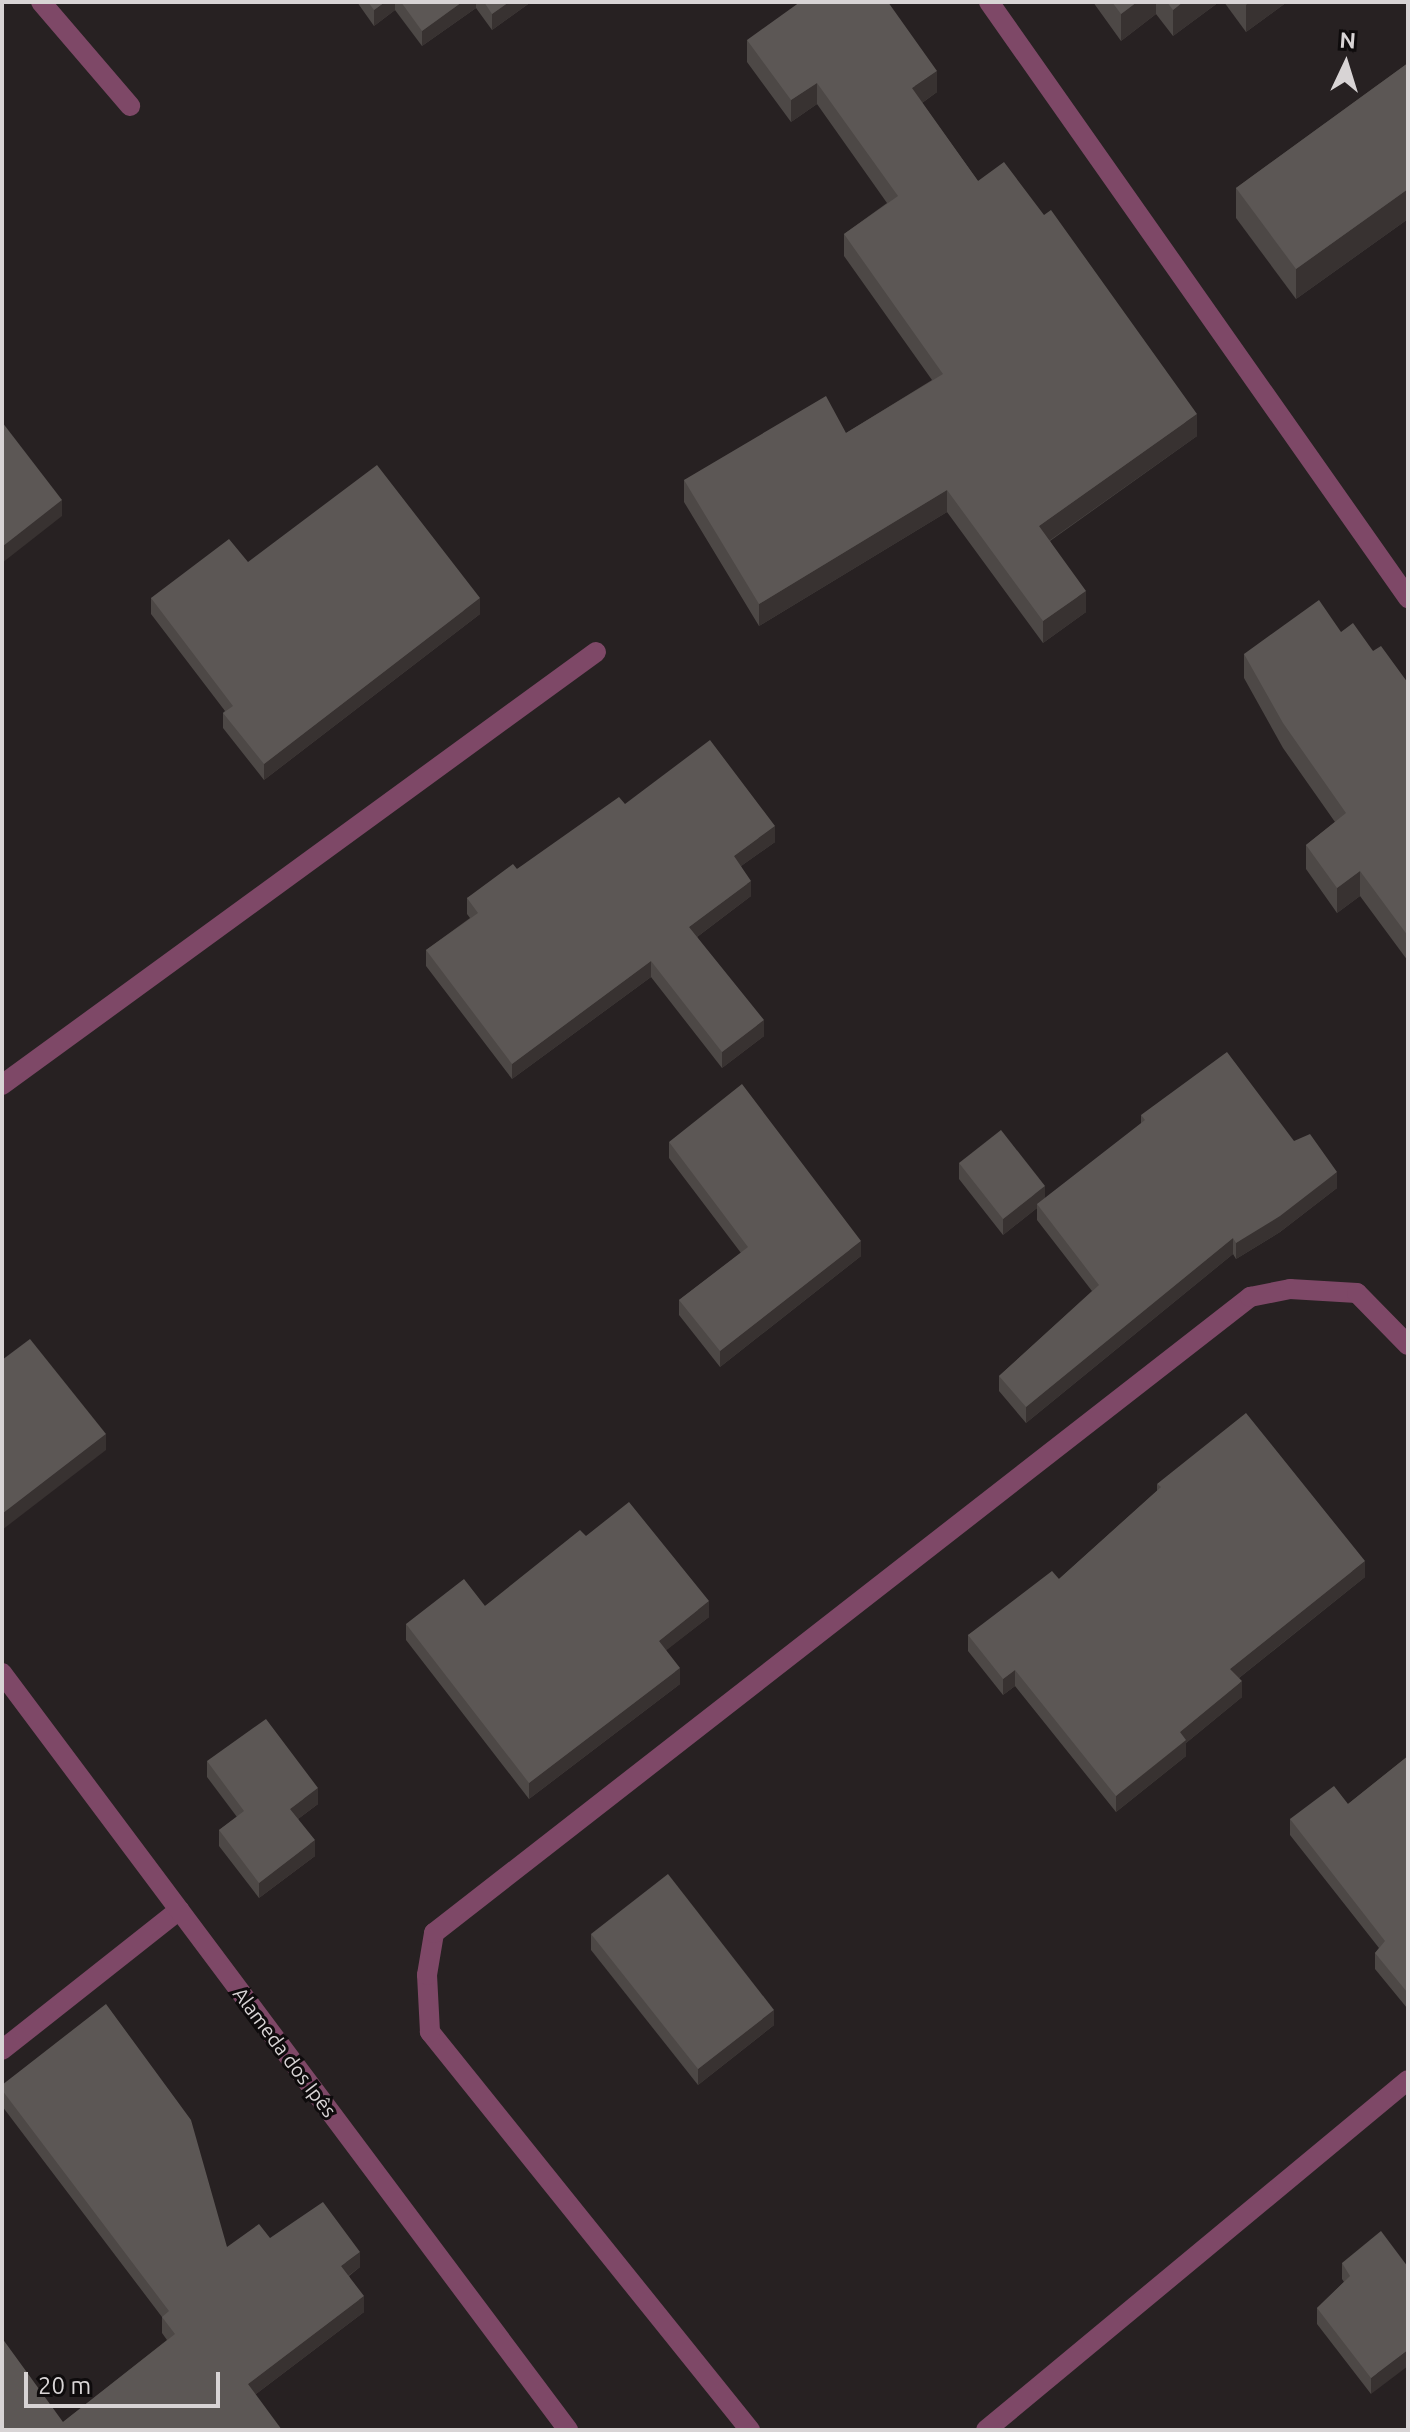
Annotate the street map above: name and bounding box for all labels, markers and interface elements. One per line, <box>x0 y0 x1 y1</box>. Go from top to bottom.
north arrow <box>1306 24 1386 104</box>
text: N <box>1339 27 1357 53</box>
street label: Alameda dos Ipês <box>228 1982 342 2122</box>
scale bar <box>28 2356 224 2406</box>
text: 20 m <box>38 2372 91 2399</box>

